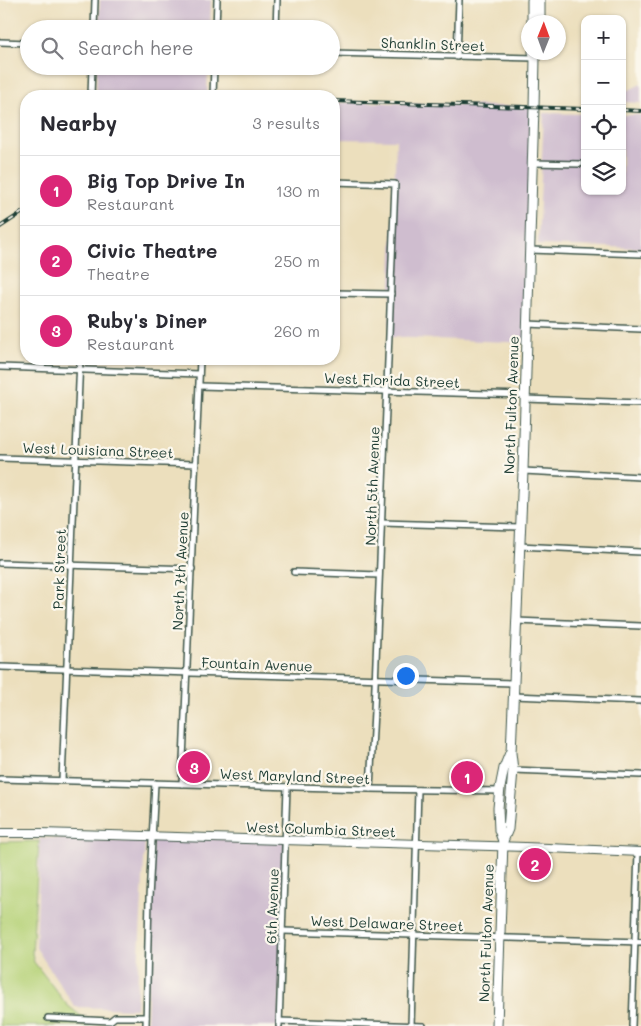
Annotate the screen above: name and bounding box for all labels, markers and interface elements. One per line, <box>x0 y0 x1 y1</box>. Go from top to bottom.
north arrow <box>521 15 566 60</box>
map controls <box>581 15 626 195</box>
button: + <box>581 15 626 60</box>
search box <box>20 20 340 75</box>
street label: Shanklin Street <box>381 33 485 55</box>
icon: search <box>38 34 66 62</box>
text: Search here <box>78 35 194 60</box>
button: − <box>581 60 626 105</box>
button: locate <box>581 105 626 150</box>
text: Nearby <box>40 109 117 136</box>
text: 3 results <box>252 112 320 133</box>
button: layers <box>581 150 626 195</box>
text: Big Top Drive In <box>87 168 245 193</box>
text: 1 <box>52 180 60 201</box>
text: 130 m <box>276 180 320 201</box>
text: Restaurant <box>87 193 175 214</box>
text: Civic Theatre <box>87 238 217 263</box>
text: 2 <box>52 250 60 271</box>
text: 250 m <box>274 250 320 271</box>
text: Theatre <box>87 263 150 284</box>
text: Ruby's Diner <box>87 308 207 333</box>
text: 3 <box>51 320 61 341</box>
text: 260 m <box>274 320 320 341</box>
text: Restaurant <box>87 333 175 354</box>
street label: North Fulton Avenue <box>499 336 523 474</box>
street label: West Florida Street <box>324 368 460 392</box>
street label: North 5th Avenue <box>360 426 384 546</box>
street label: West Louisiana Street <box>22 438 174 462</box>
street label: North 7th Avenue <box>167 511 193 631</box>
street label: Park Street <box>48 528 70 610</box>
street label: Fountain Avenue <box>201 653 313 675</box>
your location <box>393 663 419 689</box>
pin: 3 <box>178 748 210 786</box>
pin: 1 <box>451 758 483 796</box>
street label: West Maryland Street <box>219 764 371 788</box>
street label: West Columbia Street <box>246 817 396 841</box>
pin: 2 <box>519 845 551 883</box>
street label: North Fulton Avenue <box>474 864 498 1002</box>
street label: 6th Avenue <box>261 868 283 944</box>
street label: West Delaware Street <box>310 911 464 935</box>

